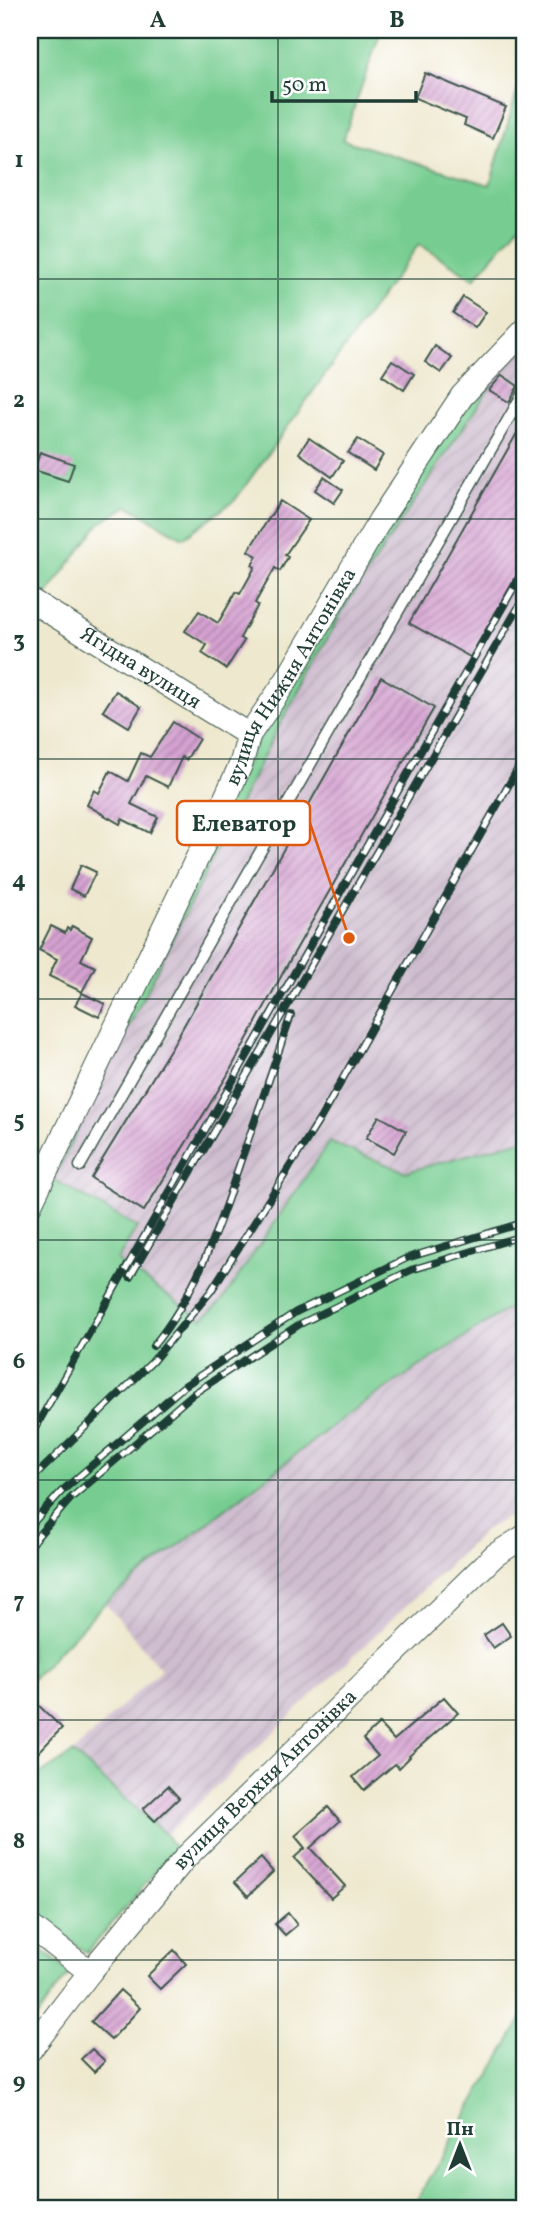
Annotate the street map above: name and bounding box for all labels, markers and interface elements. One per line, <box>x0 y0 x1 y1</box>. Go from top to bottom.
text: A <box>150 5 166 37</box>
text: B <box>389 5 405 37</box>
scale bar <box>272 60 415 104</box>
text: 50 m <box>282 71 327 100</box>
text: 1 <box>14 145 24 177</box>
text: 2 <box>13 385 25 417</box>
street label: вулиця Нижня Антонівка <box>219 562 364 790</box>
street label: Ягідна вулиця <box>75 620 207 717</box>
text: 3 <box>13 625 25 657</box>
callout: Елеватор <box>177 801 310 845</box>
text: Елеватор <box>192 809 296 841</box>
text: 4 <box>12 865 26 897</box>
text: 5 <box>13 1105 25 1137</box>
text: 6 <box>13 1346 25 1378</box>
text: 7 <box>14 1586 25 1618</box>
street label: вулиця Верхня Антонівка <box>167 1683 364 1876</box>
text: 8 <box>13 1826 25 1858</box>
text: 9 <box>13 2066 25 2098</box>
north arrow <box>426 2110 496 2180</box>
text: Пн <box>447 2117 473 2143</box>

